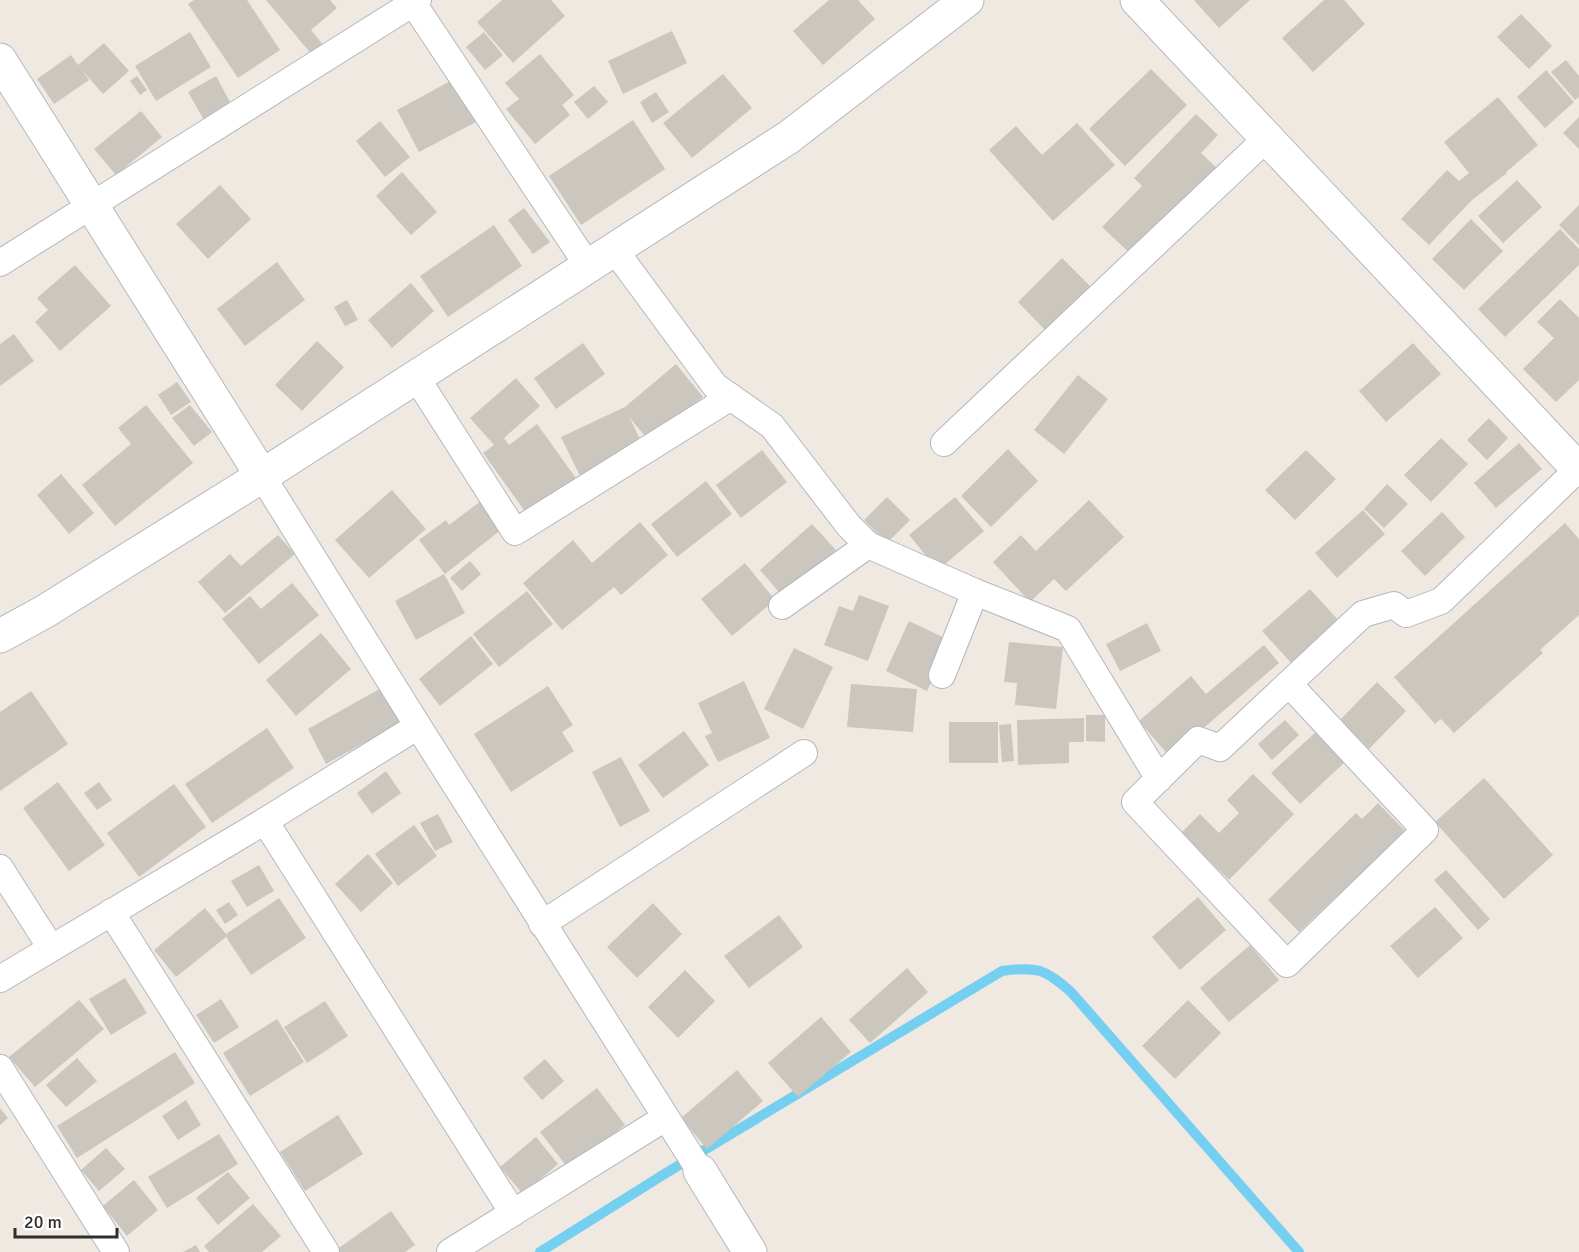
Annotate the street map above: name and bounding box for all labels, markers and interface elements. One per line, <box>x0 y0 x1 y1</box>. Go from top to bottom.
scale bar <box>15 1201 117 1239</box>
text: 20 m <box>24 1211 62 1233</box>

